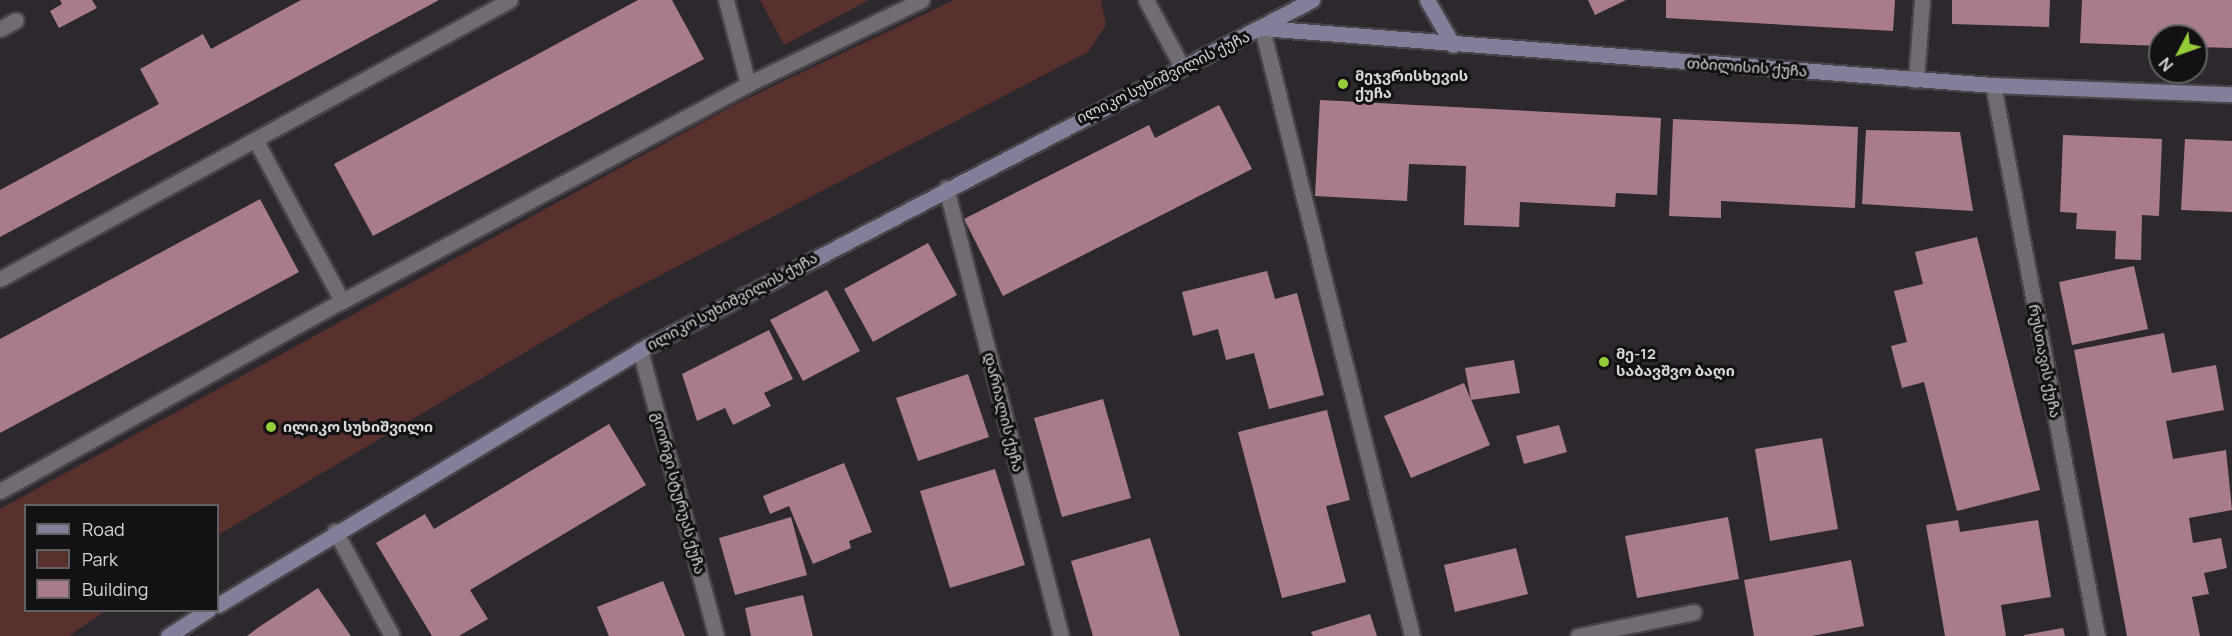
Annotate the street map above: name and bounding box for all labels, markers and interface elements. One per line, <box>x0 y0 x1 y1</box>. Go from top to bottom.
north arrow <box>2148 24 2208 84</box>
street label: ილიკო სუხიშვილის ქუჩა <box>1073 27 1253 127</box>
text: N <box>2154 53 2178 76</box>
street label: თბილისის ქუჩა <box>1686 54 1808 80</box>
place label: მეჯვრისხევის ქუჩა <box>1355 66 1468 101</box>
marker: მეჯვრისხევის ქუჩა <box>1336 77 1350 91</box>
street label: ილიკო სუხიშვილის ქუჩა <box>644 248 820 354</box>
street label: რუსთავის ქუჩა <box>2025 303 2065 419</box>
place label: მე-12 საბავშვო ბაღი <box>1616 344 1735 379</box>
street label: დარიალის ქუჩა <box>980 350 1028 474</box>
marker: მე-12 საბავშვო ბაღი <box>1597 355 1611 369</box>
street label: გიორგი სტურუას ქუჩა <box>649 410 709 576</box>
place label: ილიკო სუხიშვილი <box>283 418 433 436</box>
marker: ილიკო სუხიშვილი <box>264 420 278 434</box>
legend <box>24 504 219 612</box>
text: Road <box>82 517 125 541</box>
text: Park <box>82 547 118 571</box>
text: Building <box>82 577 148 601</box>

